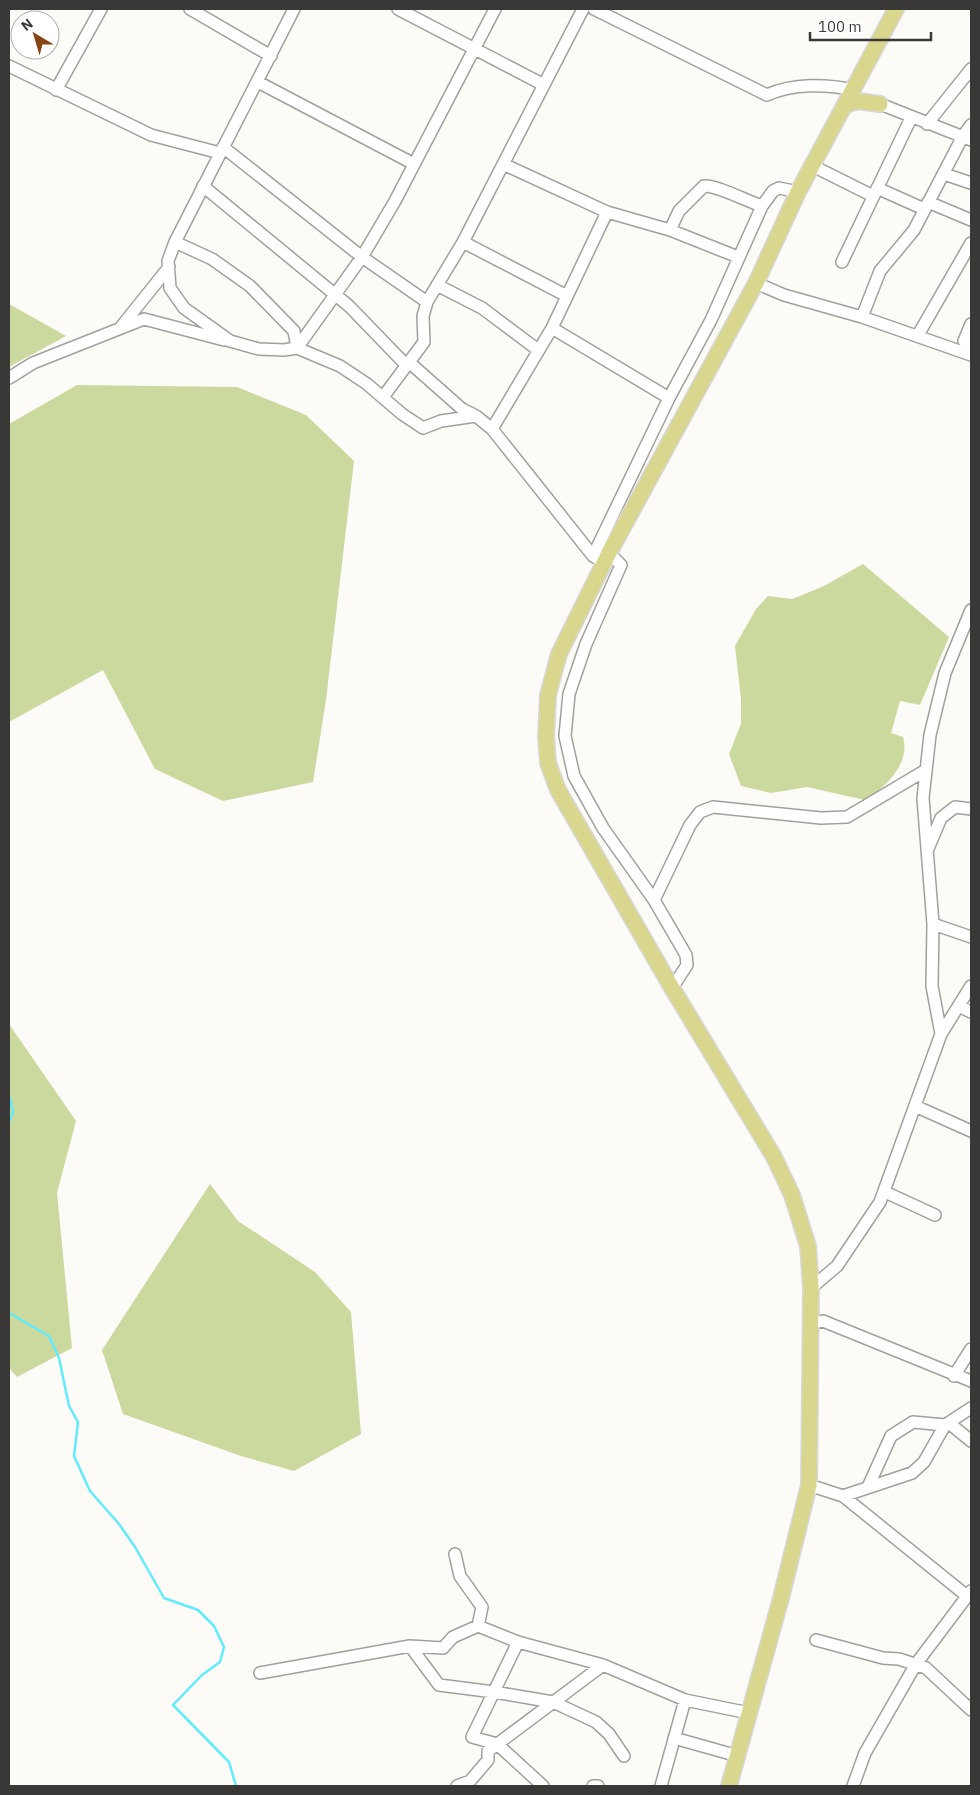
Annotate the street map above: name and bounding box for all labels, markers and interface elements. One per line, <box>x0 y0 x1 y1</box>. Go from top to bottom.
north arrow <box>10 10 60 60</box>
scale bar <box>810 10 931 42</box>
text: N <box>17 15 37 35</box>
text: 100 m <box>818 17 862 36</box>

